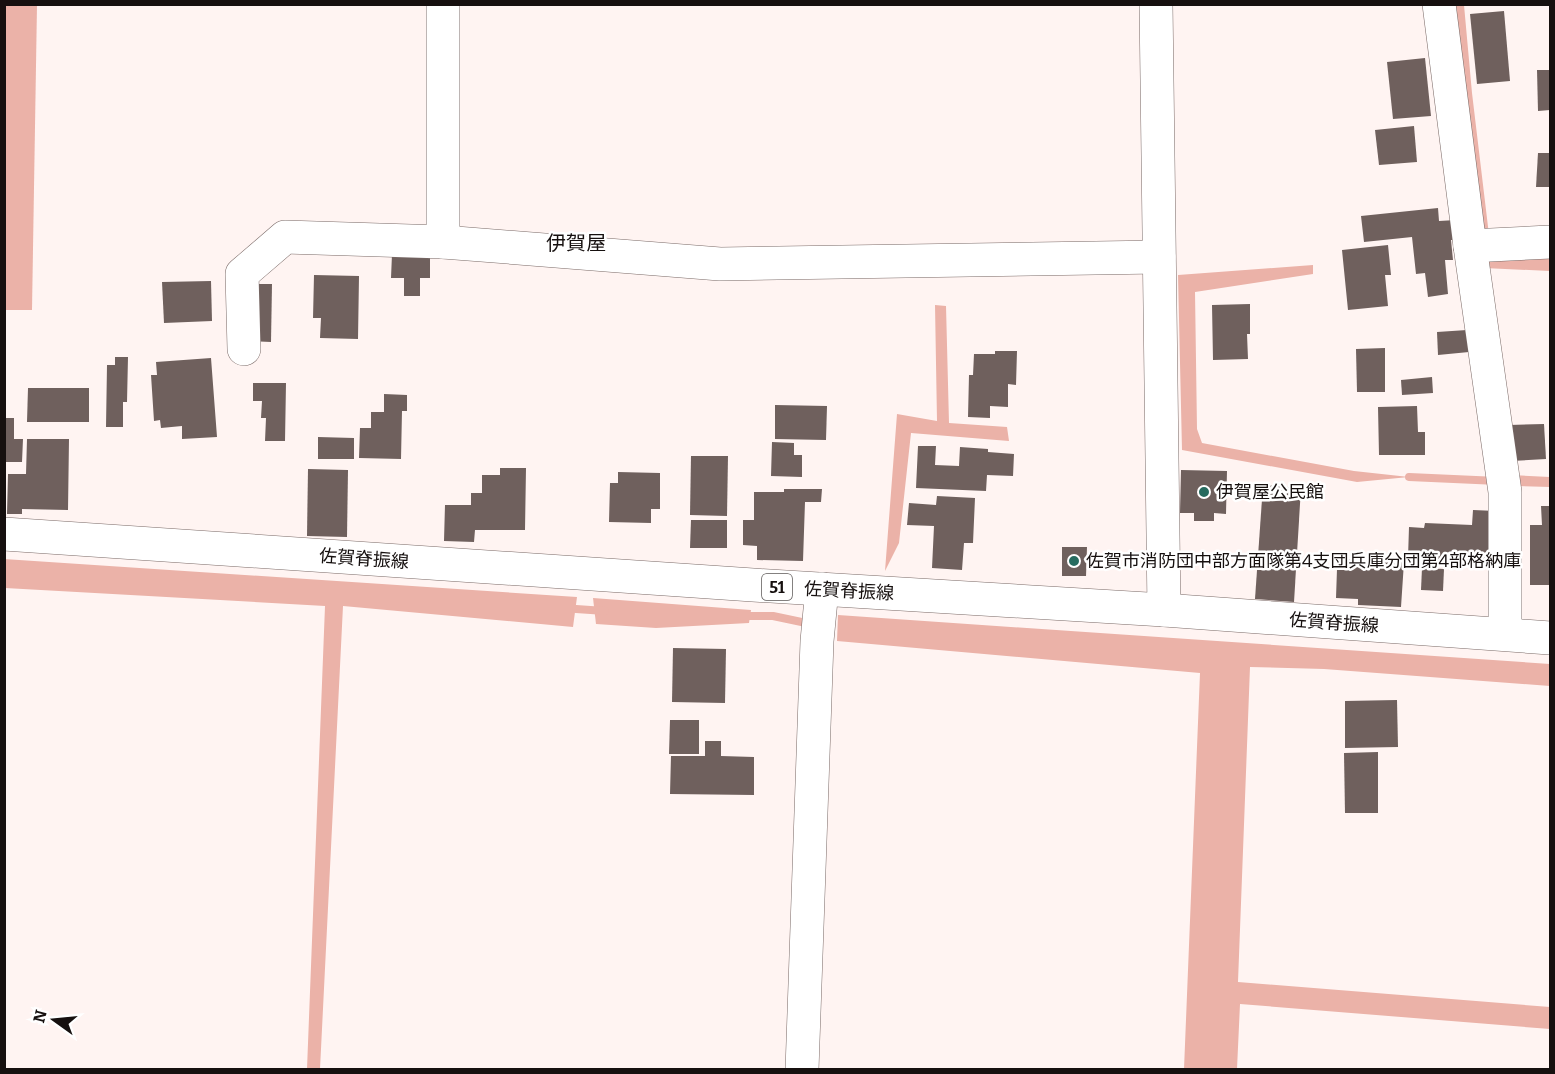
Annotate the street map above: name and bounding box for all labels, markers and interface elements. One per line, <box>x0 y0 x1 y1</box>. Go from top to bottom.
district label: 伊賀屋 <box>546 231 606 255</box>
place label: 伊賀屋公民館 <box>1216 481 1324 503</box>
marker: 伊賀屋公民館 <box>1197 485 1211 499</box>
street label: 佐賀脊振線 <box>318 545 410 573</box>
place label: 佐賀市消防団中部方面隊第4支団兵庫分団第4部格納庫 <box>1086 550 1521 572</box>
marker: 佐賀市消防団中部方面隊第4支団兵庫分団第4部格納庫 <box>1067 554 1081 568</box>
road number: 51 <box>762 574 792 600</box>
street label: 佐賀脊振線 <box>803 578 895 604</box>
street label: 佐賀脊振線 <box>1288 609 1380 637</box>
north arrow <box>24 990 84 1050</box>
text: N <box>29 1008 51 1025</box>

